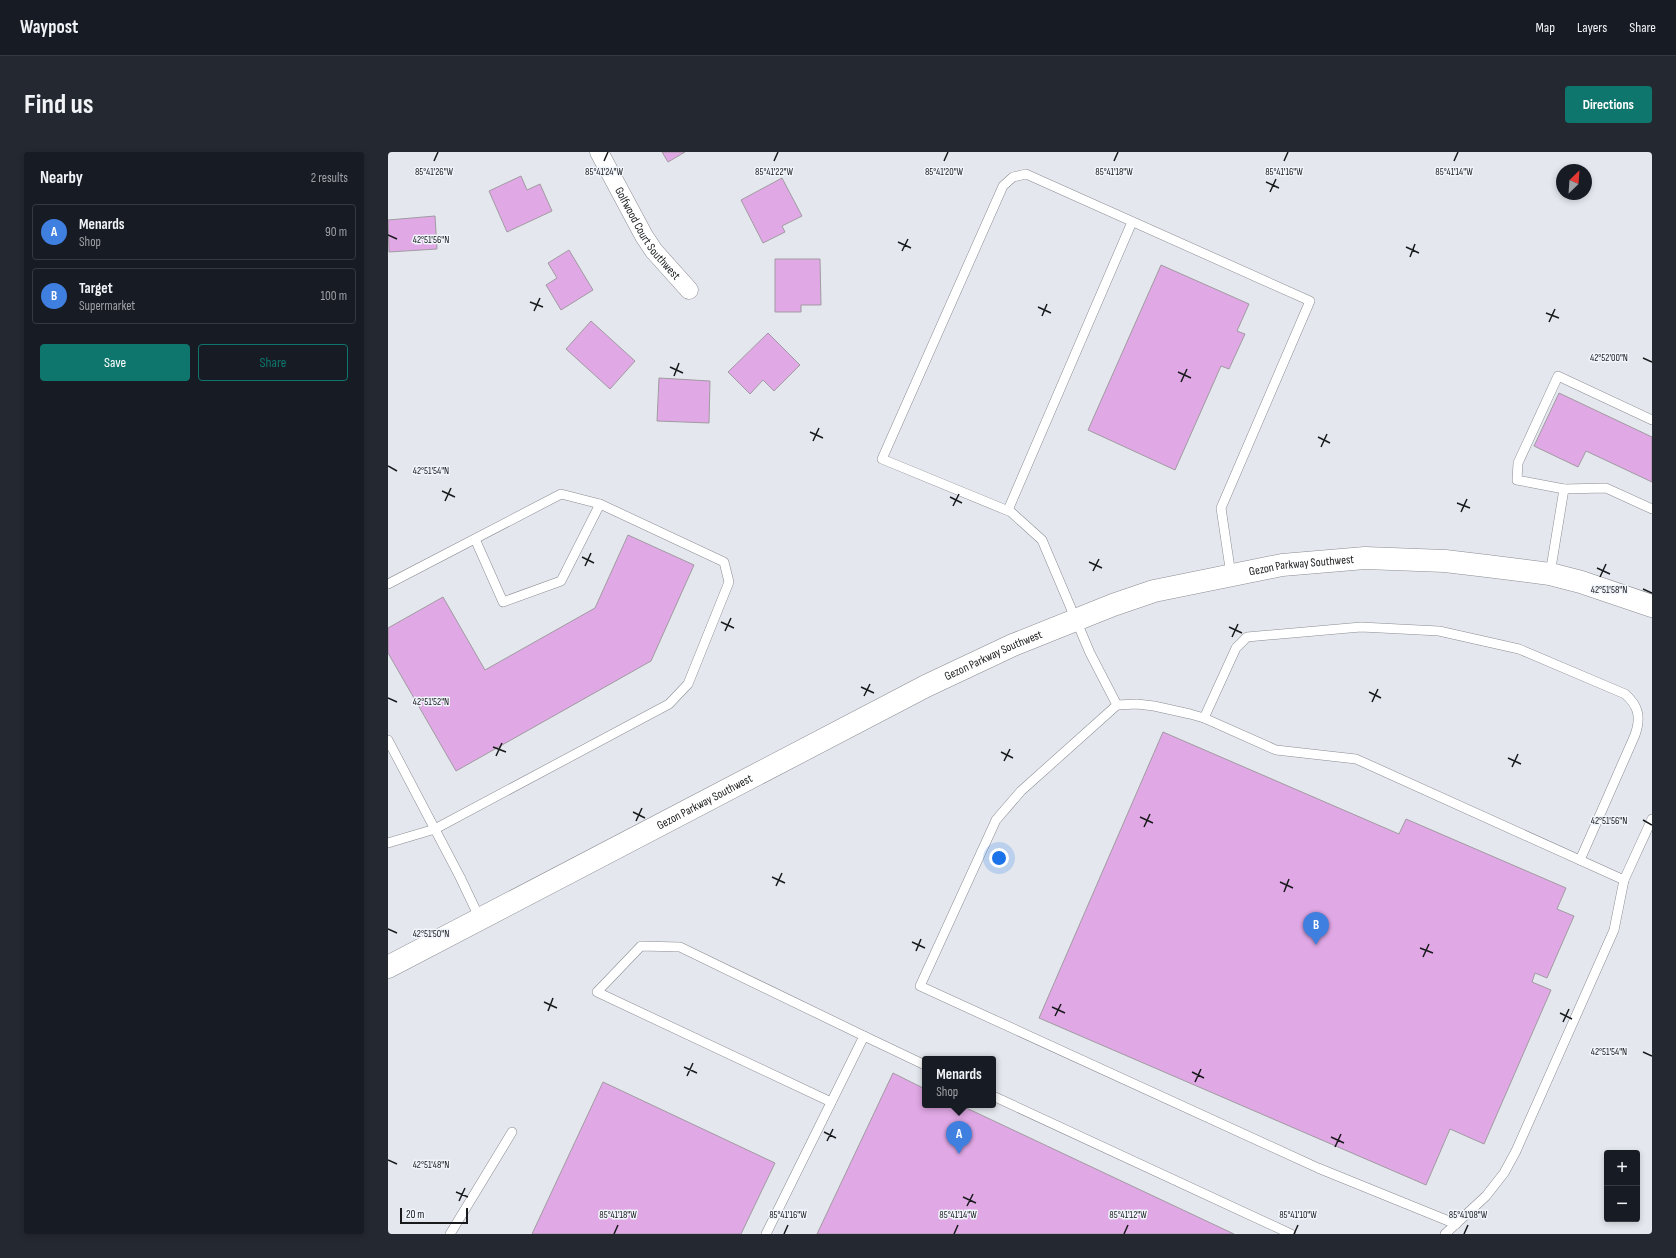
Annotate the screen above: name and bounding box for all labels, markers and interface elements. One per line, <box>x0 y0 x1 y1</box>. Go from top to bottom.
text: Waypost <box>20 16 78 39</box>
text: Map <box>1535 19 1555 36</box>
text: Layers <box>1577 19 1607 36</box>
text: Share <box>1629 19 1656 36</box>
button: Directions <box>1565 86 1652 123</box>
text: Find us <box>24 88 93 121</box>
north arrow <box>1556 164 1592 200</box>
text: 85°41'26"W <box>415 166 454 178</box>
text: 85°41'24"W <box>585 166 623 178</box>
text: 85°41'22"W <box>755 166 793 178</box>
text: 85°41'20"W <box>925 166 964 178</box>
text: 85°41'18"W <box>1095 166 1133 178</box>
text: 85°41'16"W <box>1265 166 1303 178</box>
text: 85°41'14"W <box>1435 166 1473 178</box>
text: Nearby <box>40 168 83 188</box>
text: 2 results <box>311 170 348 186</box>
street label: Golfwood Court Southwest <box>611 185 683 283</box>
text: Menards <box>79 215 124 234</box>
text: A <box>51 224 57 240</box>
text: 90 m <box>325 224 347 240</box>
text: Shop <box>79 234 101 250</box>
text: 42°51'56"N <box>413 234 449 246</box>
text: Target <box>79 279 113 298</box>
text: B <box>51 288 57 304</box>
text: 100 m <box>320 288 347 304</box>
text: Supermarket <box>79 298 135 314</box>
button: Save <box>40 344 190 381</box>
button: Share <box>198 344 348 381</box>
text: 42°52'00"N <box>1590 352 1628 364</box>
text: 42°51'54"N <box>413 465 449 477</box>
street label: Gezon Parkway Southwest <box>1248 552 1355 580</box>
text: 42°51'58"N <box>1591 584 1627 596</box>
street label: Gezon Parkway Southwest <box>942 627 1045 684</box>
text: 42°51'52"N <box>413 696 449 708</box>
street label: Gezon Parkway Southwest <box>654 771 755 833</box>
text: 42°51'56"N <box>1591 815 1627 827</box>
your location <box>989 848 1009 868</box>
pin: B <box>1303 912 1329 945</box>
text: 42°51'50"N <box>413 928 449 940</box>
text: 42°51'54"N <box>1591 1046 1627 1058</box>
popup <box>922 1056 996 1108</box>
text: Menards <box>936 1065 982 1084</box>
text: Shop <box>936 1084 958 1100</box>
pin: A <box>946 1121 972 1154</box>
map controls <box>1604 1150 1640 1222</box>
button: + <box>1604 1150 1640 1186</box>
text: 42°51'48"N <box>413 1159 449 1171</box>
button: − <box>1604 1186 1640 1222</box>
scale bar <box>400 1206 468 1225</box>
text: 20 m <box>406 1208 424 1221</box>
text: 85°41'18"W <box>599 1209 637 1221</box>
text: 85°41'16"W <box>769 1209 807 1221</box>
text: 85°41'14"W <box>939 1209 977 1221</box>
text: 85°41'12"W <box>1109 1209 1147 1221</box>
text: 85°41'10"W <box>1279 1209 1317 1221</box>
text: 85°41'08"W <box>1449 1209 1488 1221</box>

